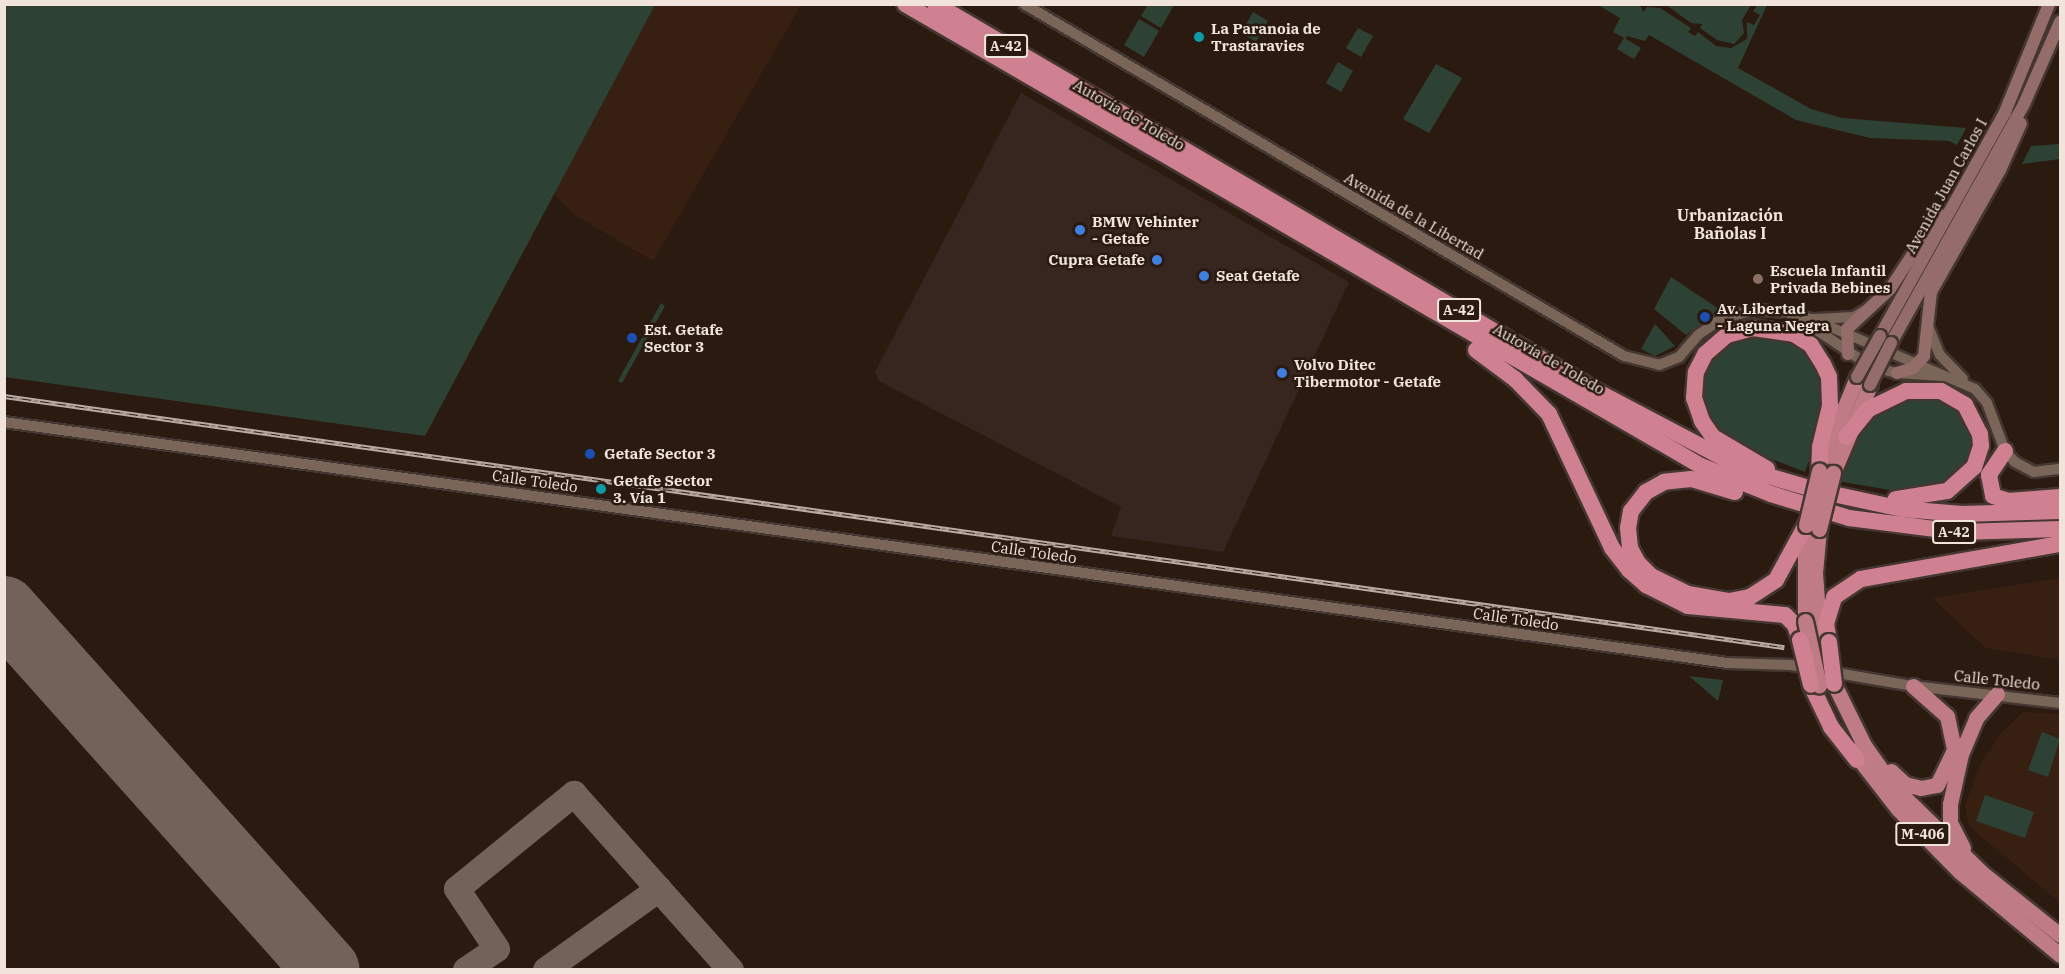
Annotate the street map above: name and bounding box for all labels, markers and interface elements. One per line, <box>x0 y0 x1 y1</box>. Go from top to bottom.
place label: La Paranoia de Trastaravies <box>1211 19 1321 54</box>
marker: La Paranoia de Trastaravies <box>1192 30 1206 44</box>
road number: A-42 <box>984 35 1028 57</box>
street label: Autovía de Toledo <box>1070 76 1188 154</box>
street label: Avenida Juan Carlos I <box>1901 115 1991 257</box>
street label: Avenida de la Libertad <box>1341 169 1487 263</box>
district label: Urbanización Bañolas I <box>1677 205 1783 243</box>
place label: BMW Vehinter - Getafe <box>1092 212 1199 247</box>
marker: BMW Vehinter - Getafe <box>1073 223 1087 237</box>
place label: Cupra Getafe <box>1048 251 1145 269</box>
marker: Cupra Getafe <box>1150 253 1164 267</box>
place label: Escuela Infantil Privada Bebines <box>1770 261 1890 296</box>
place label: Seat Getafe <box>1216 267 1300 285</box>
marker: Seat Getafe <box>1197 269 1211 283</box>
marker: Escuela Infantil Privada Bebines <box>1751 272 1765 286</box>
road number: A-42 <box>1436 299 1482 321</box>
place label: Av. Libertad - Laguna Negra <box>1717 299 1830 334</box>
marker: Av. Libertad - Laguna Negra <box>1698 310 1712 324</box>
place label: Est. Getafe Sector 3 <box>644 320 723 355</box>
street label: Autovía de Toledo <box>1490 320 1608 398</box>
marker: Est. Getafe Sector 3 <box>625 331 639 345</box>
place label: Volvo Ditec Tibermotor - Getafe <box>1294 355 1441 390</box>
marker: Volvo Ditec Tibermotor - Getafe <box>1275 366 1289 380</box>
marker: Getafe Sector 3 <box>581 445 599 463</box>
place label: Getafe Sector 3 <box>604 445 716 463</box>
street label: Calle Toledo <box>491 466 579 496</box>
place label: Getafe Sector 3. Vía 1 <box>613 471 712 506</box>
marker: Getafe Sector 3. Vía 1 <box>594 482 608 496</box>
road number: A-42 <box>1932 521 1976 543</box>
street label: Calle Toledo <box>990 537 1078 567</box>
street label: Calle Toledo <box>1472 604 1560 634</box>
street label: Calle Toledo <box>1953 667 2041 693</box>
road number: M-406 <box>1894 823 1952 845</box>

